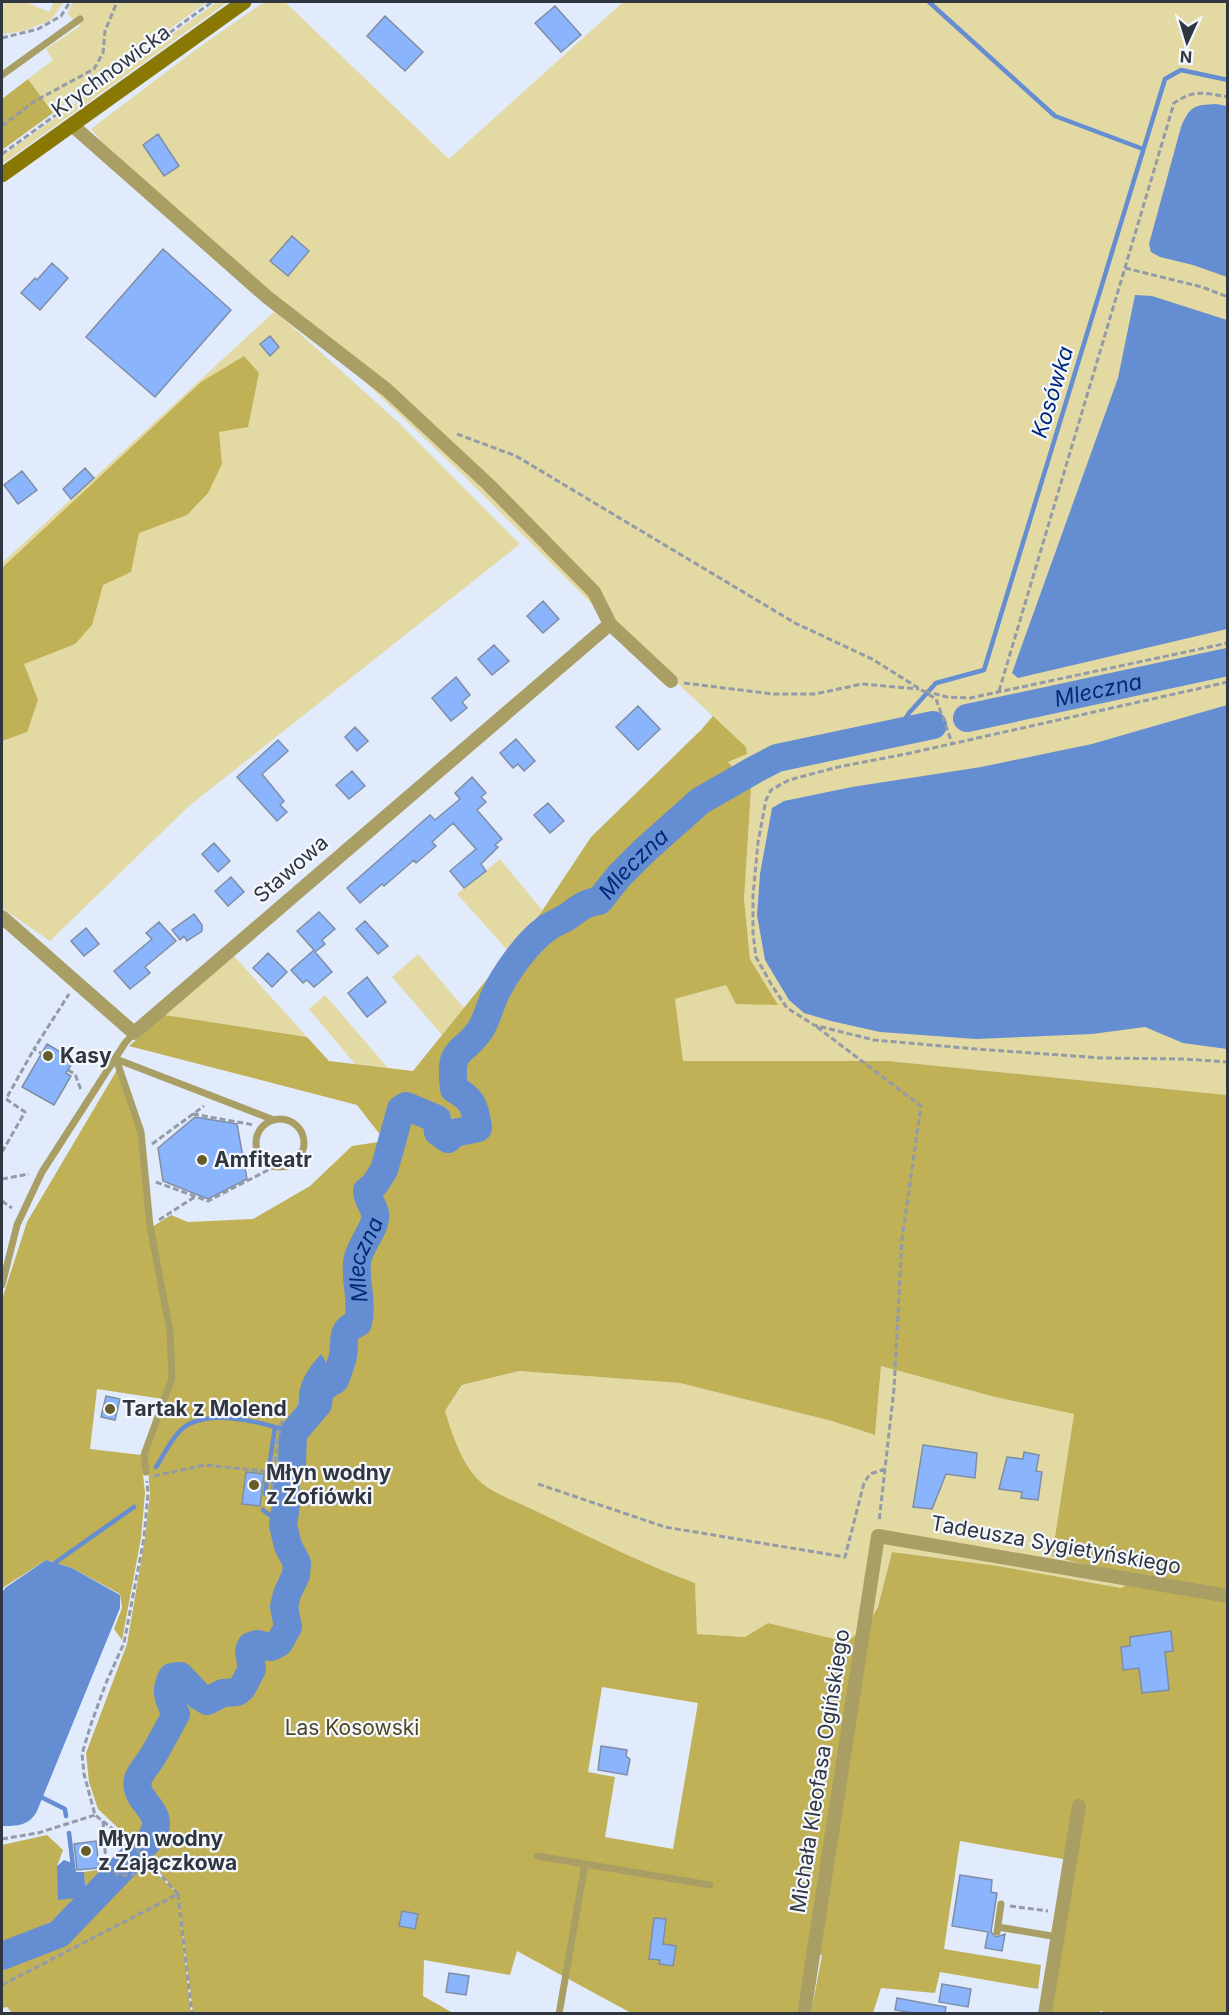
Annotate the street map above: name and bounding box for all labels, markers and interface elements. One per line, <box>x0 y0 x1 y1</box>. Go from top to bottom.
north arrow <box>1157 12 1217 72</box>
street label: Krychnowicka <box>47 19 175 122</box>
text: N <box>1179 47 1193 67</box>
water label: Kosówka <box>1026 343 1078 441</box>
water label: Mleczna <box>1052 668 1144 712</box>
water label: Mleczna <box>593 823 673 904</box>
street label: Stawowa <box>248 830 333 908</box>
place label: Kasy <box>60 1043 112 1068</box>
marker: Kasy <box>41 1049 55 1063</box>
place label: Amfiteatr <box>214 1147 312 1172</box>
marker: Amfiteatr <box>195 1153 209 1167</box>
water label: Mleczna <box>344 1214 388 1304</box>
place label: Tartak z Molend <box>122 1396 287 1421</box>
marker: Tartak z Molend <box>103 1402 117 1416</box>
place label: Młyn wodny z Zofiówki <box>266 1460 392 1509</box>
marker: Młyn wodny z Zofiówki <box>247 1478 261 1492</box>
street label: Tadeusza Sygietyńskiego <box>929 1510 1183 1579</box>
street label: Michała Kleofasa Ogińskiego <box>785 1627 854 1915</box>
park label: Las Kosowski <box>285 1715 419 1740</box>
place label: Młyn wodny z Zajączkowa <box>98 1826 237 1875</box>
marker: Młyn wodny z Zajączkowa <box>79 1844 93 1858</box>

